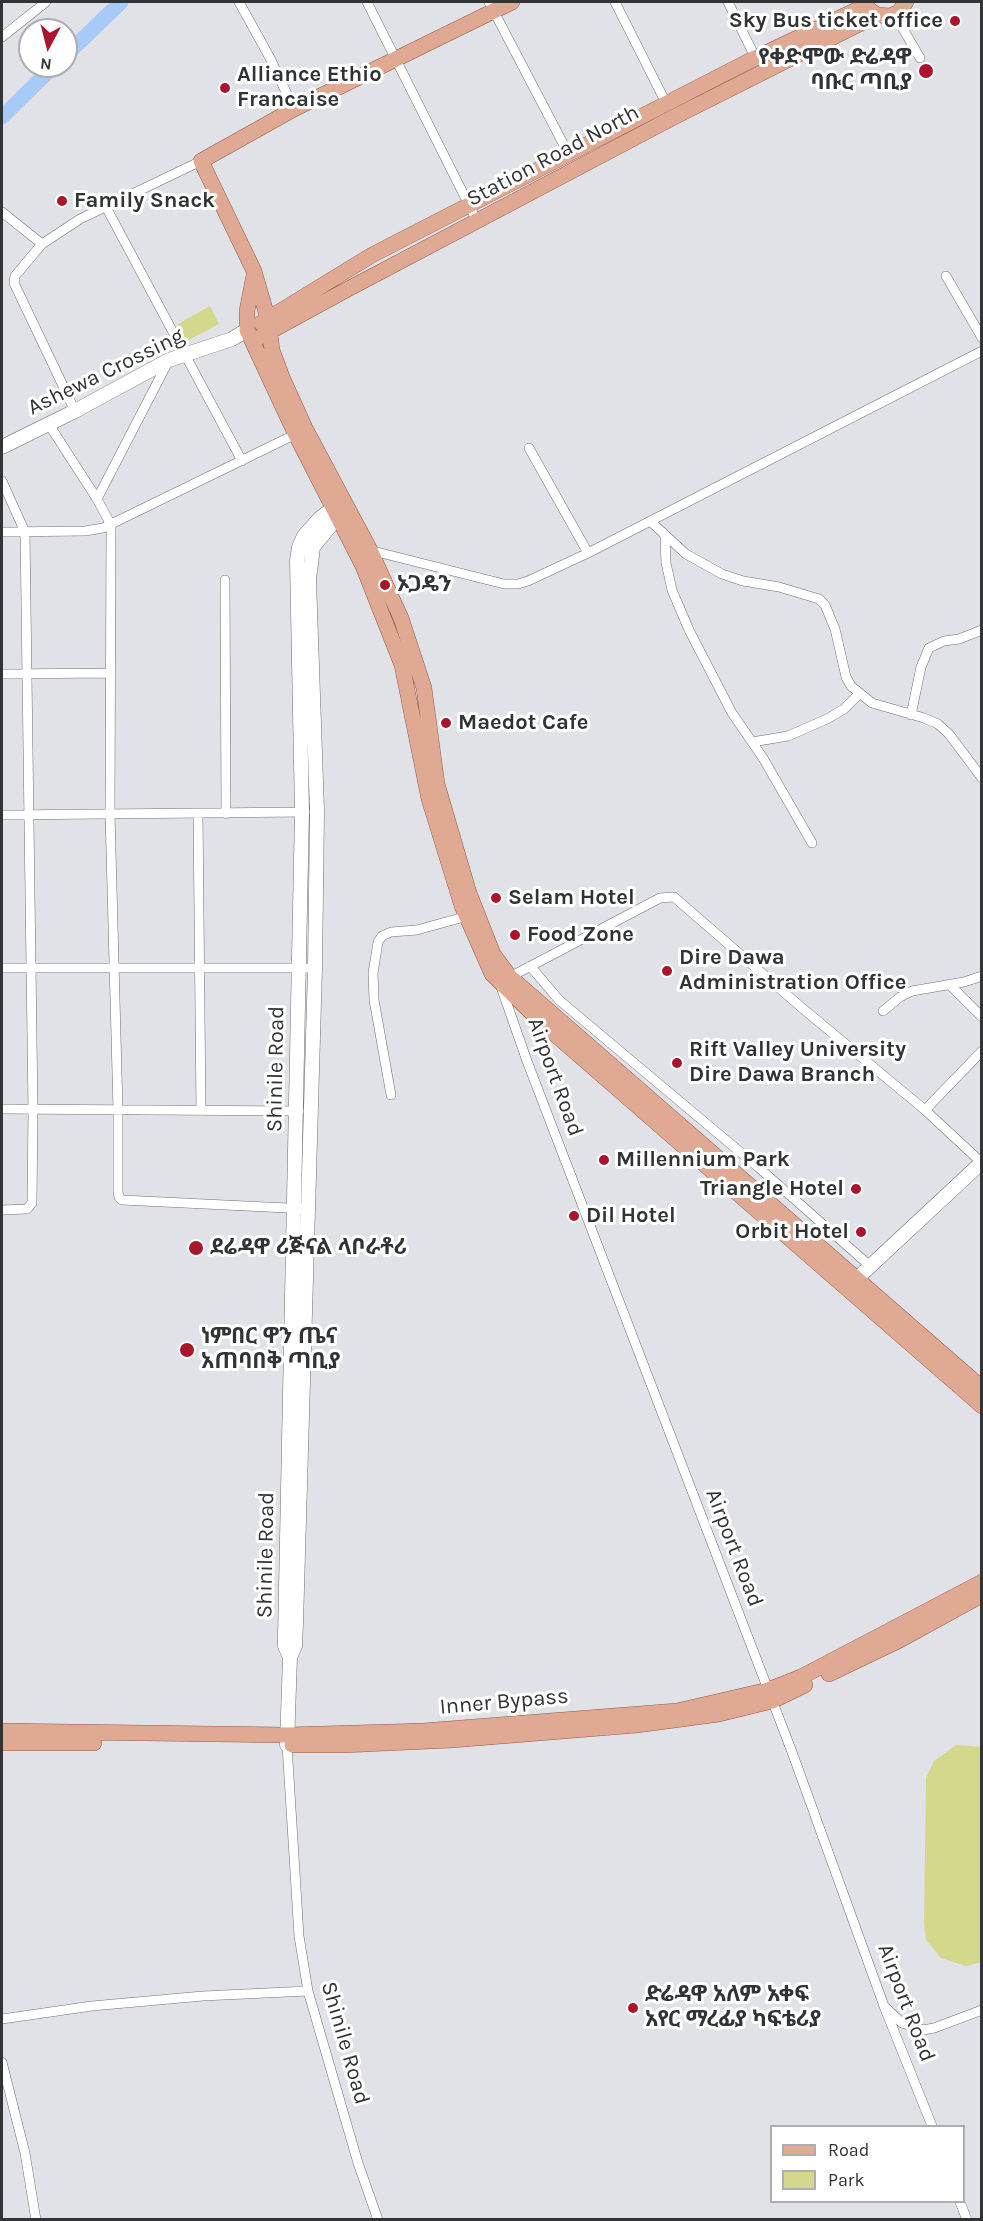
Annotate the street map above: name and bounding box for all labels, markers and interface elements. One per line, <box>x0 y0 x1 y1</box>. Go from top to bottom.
place label: Sky Bus ticket office <box>729 8 943 34</box>
marker: Sky Bus ticket office <box>948 14 962 28</box>
north arrow <box>18 18 78 78</box>
place label: የቀድሞው ድሬዳዋ ባቡር ጣቢያ <box>758 45 912 96</box>
text: N <box>39 54 53 75</box>
place label: Alliance Ethio Francaise <box>237 62 382 113</box>
marker: የቀድሞው ድሬዳዋ ባቡር ጣቢያ <box>917 62 935 80</box>
marker: Alliance Ethio Francaise <box>218 81 232 95</box>
street label: Station Road North <box>462 99 644 213</box>
place label: Family Snack <box>74 188 215 214</box>
marker: Family Snack <box>55 194 69 208</box>
street label: Ashewa Crossing <box>23 323 189 421</box>
place label: ኦጋዴን <box>397 572 452 598</box>
marker: ኦጋዴን <box>378 578 392 592</box>
place label: Maedot Cafe <box>458 710 589 736</box>
marker: Maedot Cafe <box>439 716 453 730</box>
place label: Selam Hotel <box>508 885 635 911</box>
marker: Selam Hotel <box>489 891 503 905</box>
place label: Food Zone <box>527 922 634 948</box>
marker: Food Zone <box>508 928 522 942</box>
place label: Dire Dawa Administration Office <box>679 945 906 996</box>
marker: Dire Dawa Administration Office <box>660 964 674 978</box>
street label: Shinile Road <box>262 1006 290 1132</box>
street label: Airport Road <box>521 1014 589 1140</box>
place label: Rift Valley University Dire Dawa Branch <box>689 1037 906 1088</box>
marker: Rift Valley University Dire Dawa Branch <box>670 1056 684 1070</box>
place label: Millennium Park <box>616 1147 790 1173</box>
marker: Millennium Park <box>597 1153 611 1167</box>
place label: Triangle Hotel <box>700 1176 844 1202</box>
marker: Triangle Hotel <box>849 1182 863 1196</box>
place label: Dil Hotel <box>586 1203 676 1229</box>
marker: Dil Hotel <box>567 1209 581 1223</box>
place label: Orbit Hotel <box>735 1219 849 1245</box>
marker: Orbit Hotel <box>854 1225 868 1239</box>
place label: ደሬዳዋ ሪጅናል ላቦራቶሪ <box>210 1235 407 1261</box>
marker: ደሬዳዋ ሪጅናል ላቦራቶሪ <box>187 1239 205 1257</box>
place label: ነምበር ዋን ጤና አጠባበቅ ጣቢያ <box>201 1324 341 1376</box>
marker: ነምበር ዋን ጤና አጠባበቅ ጣቢያ <box>178 1341 196 1359</box>
street label: Airport Road <box>699 1485 769 1611</box>
street label: Shinile Road <box>252 1492 280 1618</box>
street label: Inner Bypass <box>438 1683 570 1721</box>
street label: Airport Road <box>871 1940 941 2066</box>
street label: Shinile Road <box>315 1979 375 2107</box>
place label: ድሬዳዋ አለም አቀፍ አየር ማረፊያ ካፍቴሪያ <box>645 1982 821 2034</box>
marker: ድሬዳዋ አለም አቀፍ አየር ማረፊያ ካፍቴሪያ <box>626 2001 640 2015</box>
legend <box>770 2125 965 2203</box>
text: Road <box>828 2139 869 2161</box>
text: Park <box>828 2169 865 2191</box>

